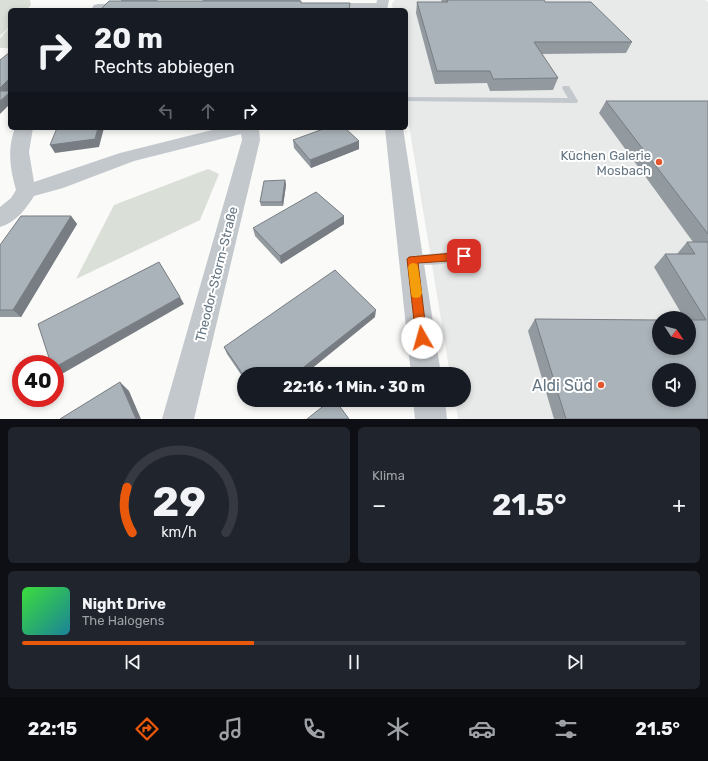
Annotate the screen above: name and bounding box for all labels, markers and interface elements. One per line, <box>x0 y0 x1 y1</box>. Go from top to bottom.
text: 20 m <box>94 22 163 55</box>
icon: right <box>28 24 80 76</box>
text: Rechts abbiegen <box>94 56 235 78</box>
icon: left <box>155 100 177 122</box>
icon: ahead <box>197 100 219 122</box>
icon: right <box>239 100 261 122</box>
place label: Küchen Galerie Mosbach <box>560 148 651 178</box>
marker: Küchen Galerie Mosbach <box>654 157 664 167</box>
street label: Theodor-Storm-Straße <box>192 205 241 343</box>
pin <box>447 239 481 273</box>
icon: arrive <box>453 245 475 267</box>
north arrow <box>652 311 696 355</box>
map controls <box>652 311 696 407</box>
position arrow <box>401 317 443 359</box>
speed limit sign: 40 <box>12 355 64 407</box>
button: sound <box>652 363 696 407</box>
place label: Aldi Süd <box>532 376 593 395</box>
text: 22:16 · 1 Min. · 30 m <box>283 378 425 396</box>
marker: Aldi Süd <box>596 380 606 390</box>
text: Klima <box>372 468 405 483</box>
text: 29 <box>152 477 206 526</box>
text: 21.5° <box>492 487 567 523</box>
text: − <box>372 492 386 519</box>
text: + <box>672 492 686 519</box>
text: km/h <box>161 524 197 541</box>
text: Night Drive <box>82 595 166 613</box>
text: The Halogens <box>82 613 164 628</box>
icon: previous <box>122 651 144 673</box>
icon: pause <box>343 651 365 673</box>
icon: next <box>564 651 586 673</box>
icon: directions <box>133 715 161 743</box>
icon: music <box>217 715 245 743</box>
icon: phone <box>300 715 328 743</box>
icon: climate <box>384 715 412 743</box>
icon: car <box>468 715 496 743</box>
icon: filters <box>552 715 580 743</box>
text: 22:15 <box>28 718 77 740</box>
text: 21.5° <box>635 718 680 740</box>

